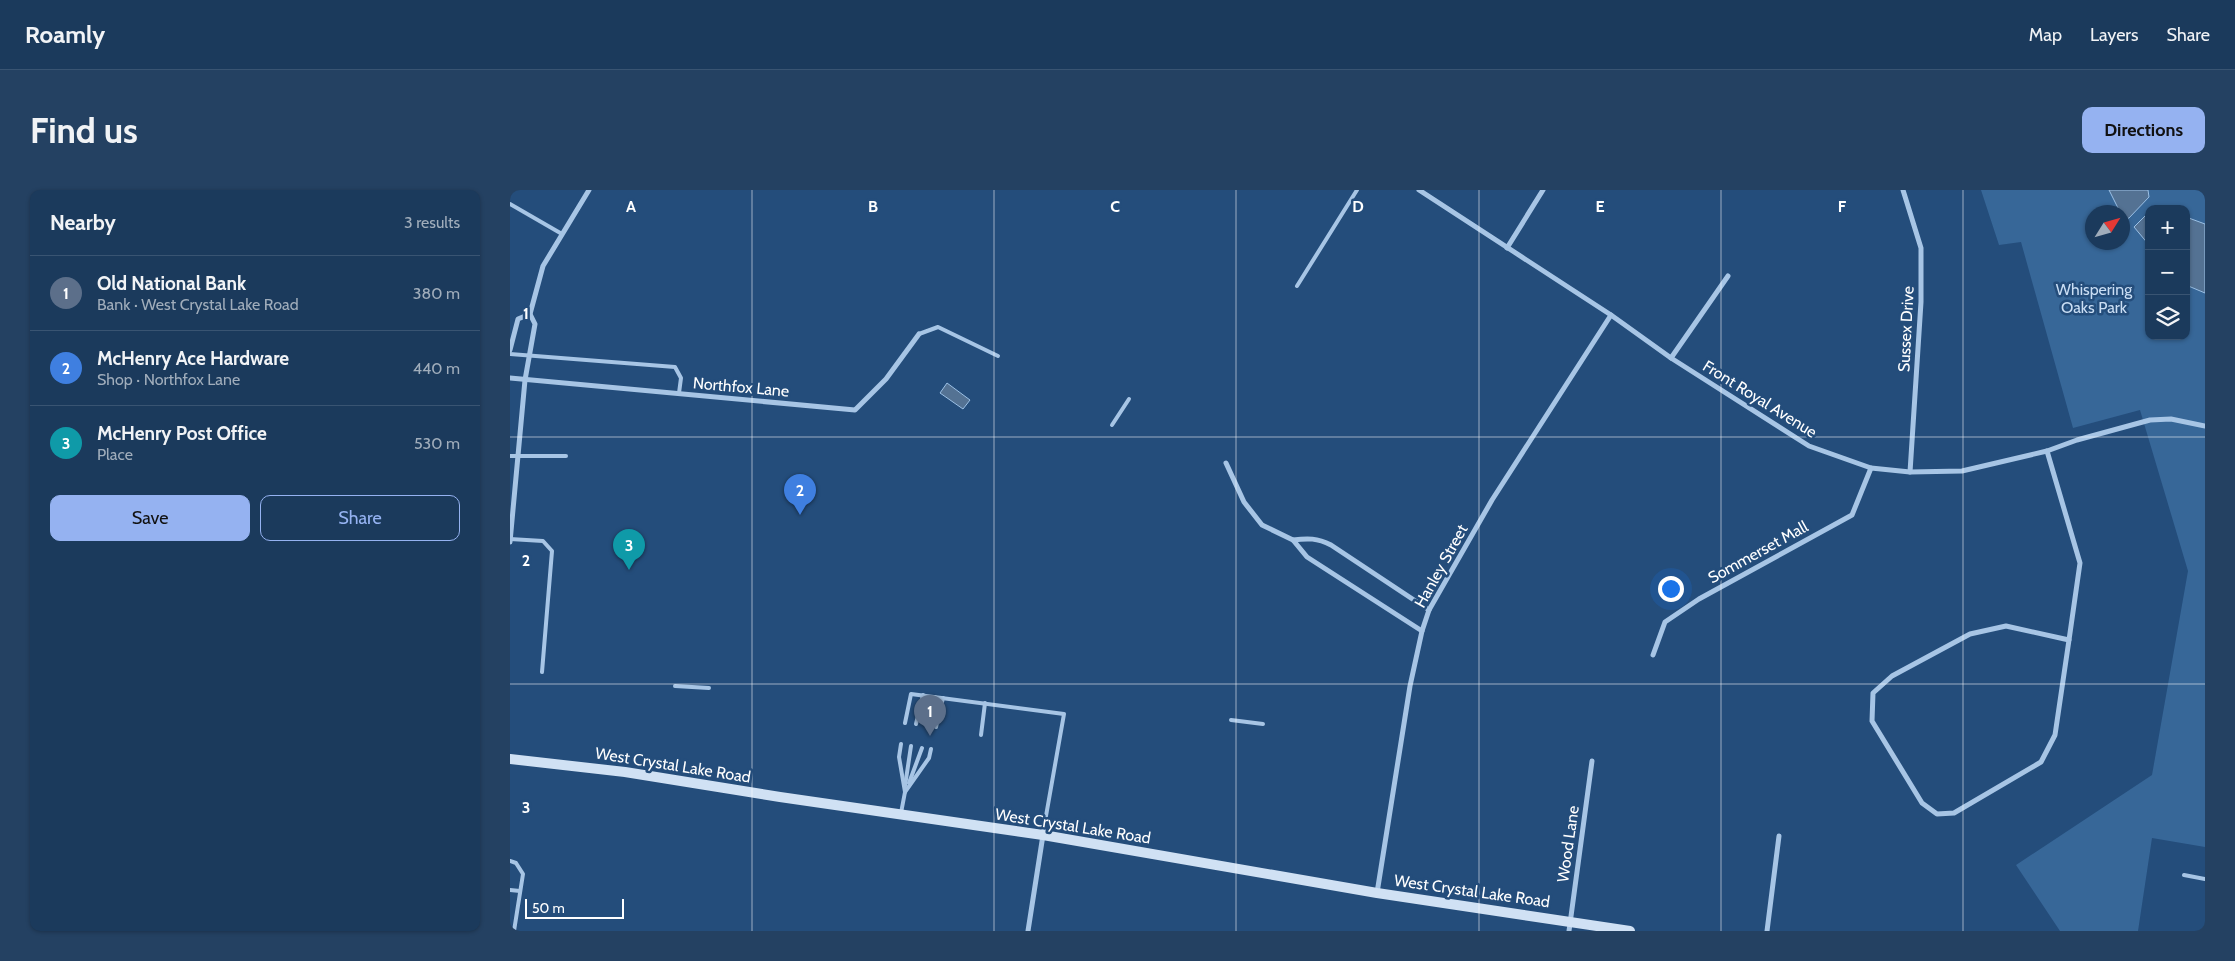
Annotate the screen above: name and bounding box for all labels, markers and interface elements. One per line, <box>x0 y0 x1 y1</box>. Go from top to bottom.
text: Roamly <box>25 20 105 49</box>
text: Map <box>2029 24 2062 46</box>
text: Layers <box>2090 24 2139 46</box>
text: Share <box>2167 24 2210 46</box>
button: Directions <box>2082 107 2205 153</box>
text: Find us <box>30 109 138 152</box>
text: A <box>626 197 636 216</box>
text: B <box>868 197 878 216</box>
text: C <box>1110 197 1120 216</box>
text: D <box>1352 197 1364 216</box>
text: E <box>1595 197 1605 216</box>
text: F <box>1838 197 1847 216</box>
north arrow <box>2085 205 2130 250</box>
map controls <box>2145 205 2190 340</box>
button: + <box>2145 205 2190 250</box>
text: Nearby <box>50 210 116 235</box>
text: 3 results <box>404 213 460 232</box>
button: − <box>2145 250 2190 295</box>
text: Old National Bank <box>97 272 246 295</box>
park label: Whispering Oaks Park <box>2056 280 2133 317</box>
text: 1 <box>63 284 69 303</box>
text: 380 m <box>413 284 460 303</box>
street label: Sussex Drive <box>1894 286 1918 372</box>
text: Bank · West Crystal Lake Road <box>97 295 299 314</box>
button: layers <box>2145 295 2190 340</box>
text: 1 <box>523 304 529 323</box>
text: McHenry Ace Hardware <box>97 347 289 370</box>
street label: Front Royal Avenue <box>1699 356 1821 442</box>
text: 2 <box>62 359 70 378</box>
text: 440 m <box>413 359 460 378</box>
text: Shop · Northfox Lane <box>97 370 240 389</box>
street label: Northfox Lane <box>692 373 790 401</box>
text: McHenry Post Office <box>97 422 267 445</box>
text: 3 <box>62 434 70 453</box>
text: 530 m <box>414 434 460 453</box>
text: Place <box>97 445 133 464</box>
pin: 2 <box>784 474 816 515</box>
button: Save <box>50 495 250 541</box>
button: Share <box>260 495 460 541</box>
street label: Sommerset Mall <box>1705 517 1812 587</box>
street label: Hanley Street <box>1410 520 1472 611</box>
pin: 3 <box>613 529 645 570</box>
text: 2 <box>522 551 530 570</box>
your location <box>1658 576 1684 602</box>
pin: 1 <box>914 695 946 736</box>
street label: West Crystal Lake Road <box>594 743 752 787</box>
text: 3 <box>522 798 530 817</box>
street label: West Crystal Lake Road <box>994 804 1152 848</box>
street label: Wood Lane <box>1553 804 1583 884</box>
street label: West Crystal Lake Road <box>1393 871 1551 911</box>
scale bar <box>525 896 624 919</box>
text: 50 m <box>532 899 565 917</box>

